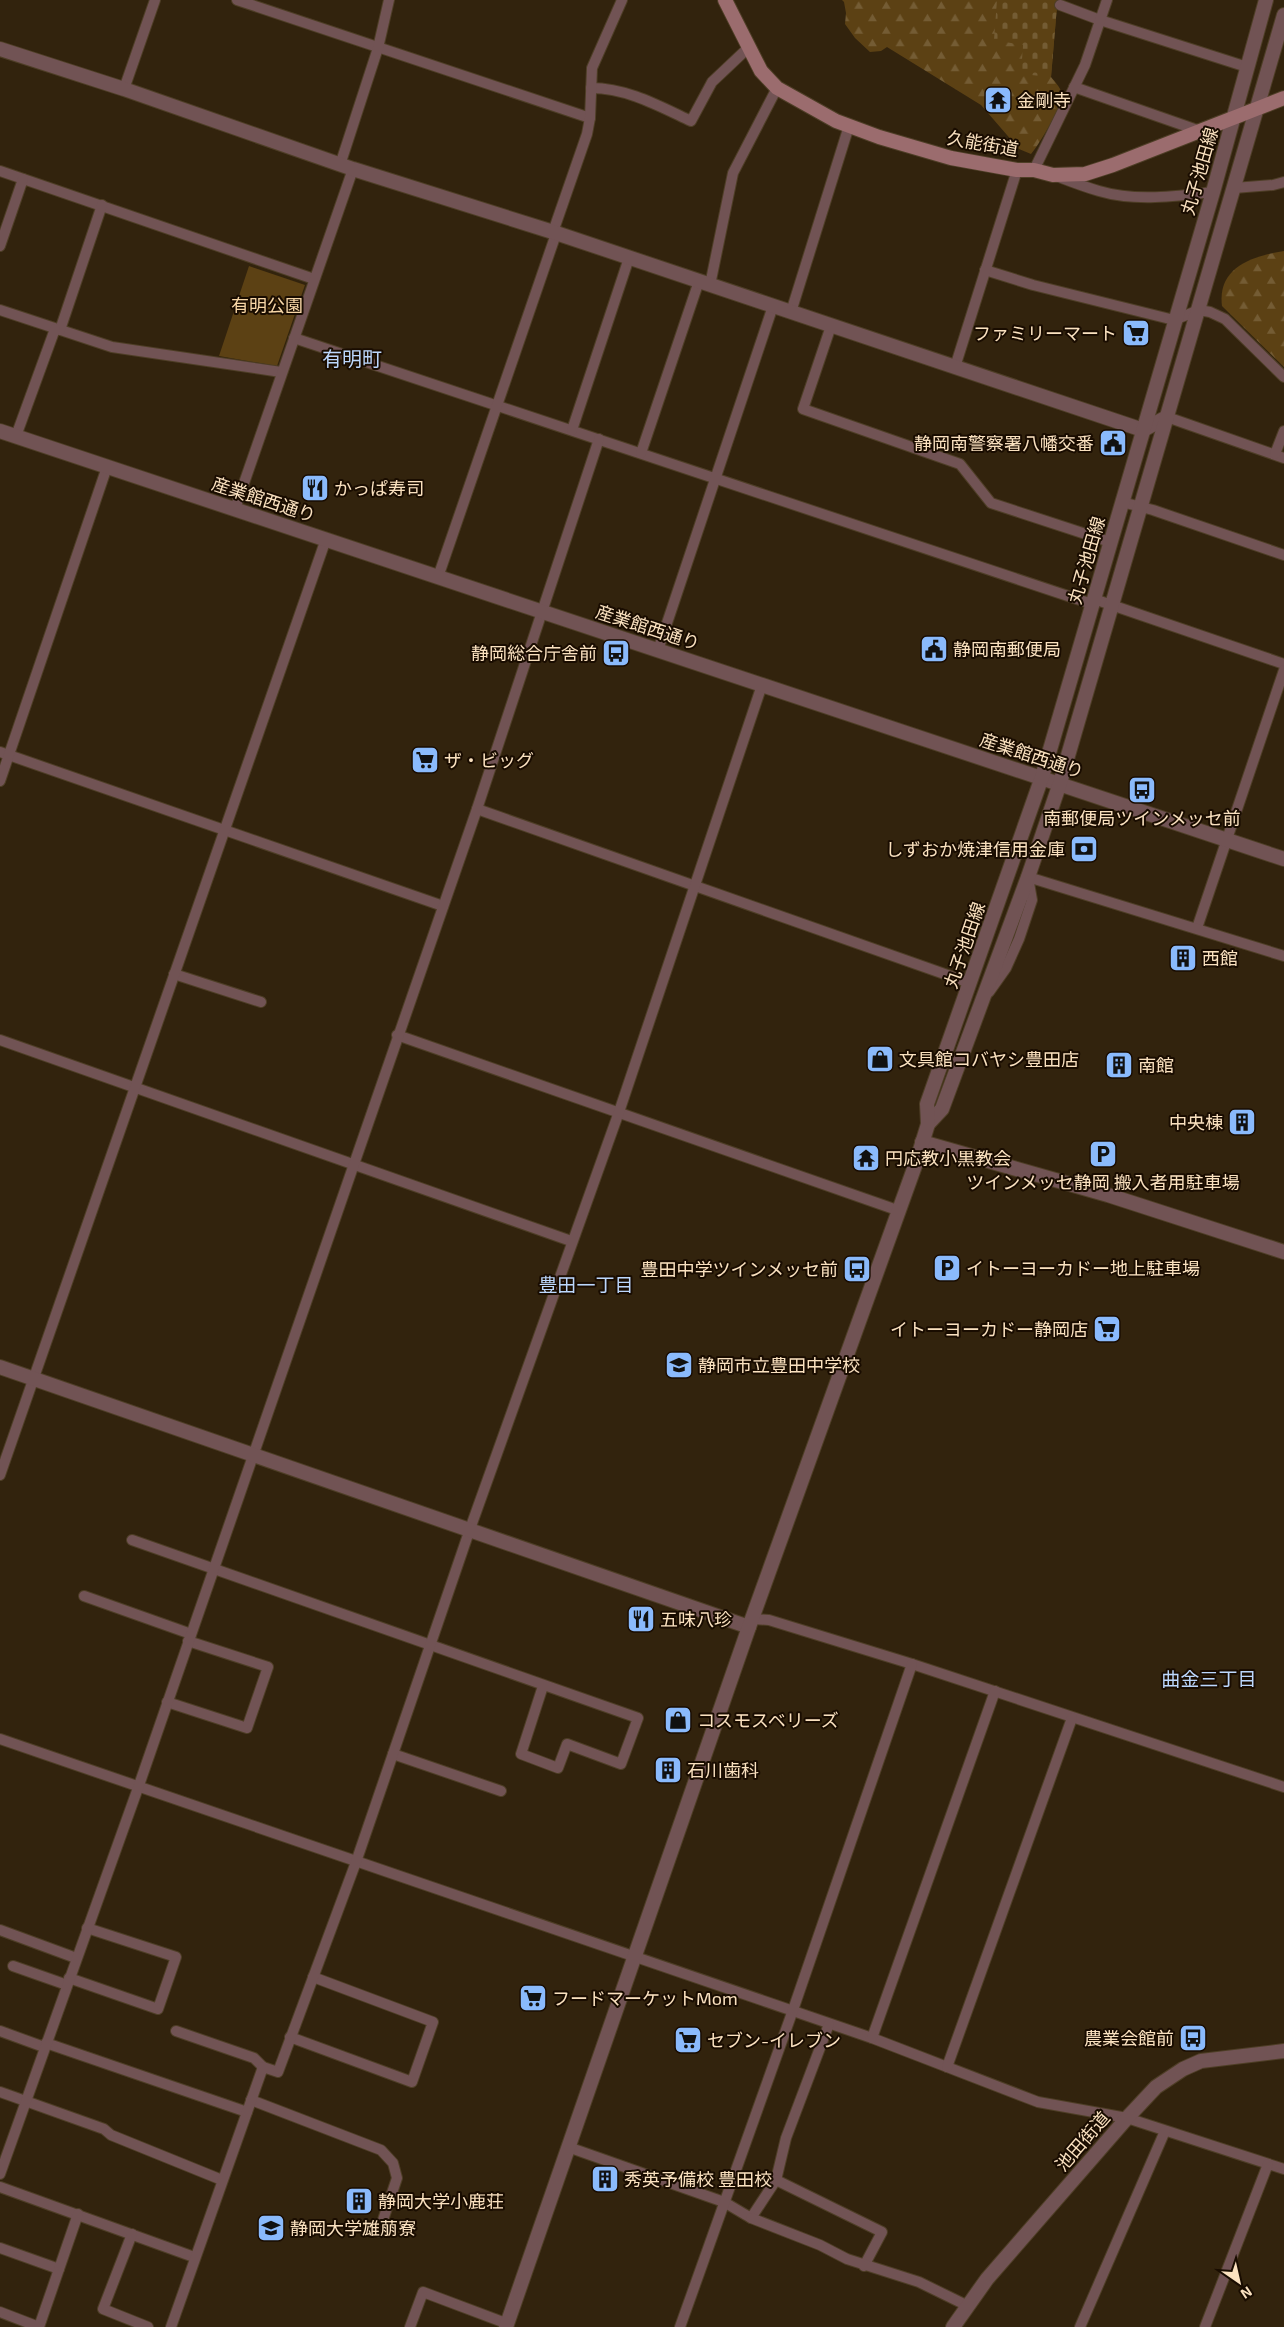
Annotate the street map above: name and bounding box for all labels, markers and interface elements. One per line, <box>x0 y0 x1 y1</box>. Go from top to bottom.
temple icon: 金剛寺 <box>983 85 1013 115</box>
place label: 金剛寺 <box>1017 89 1071 111</box>
street label: 丸子池田線 <box>1176 125 1222 217</box>
street label: 久能街道 <box>946 126 1020 160</box>
park label: 有明公園 <box>231 294 303 316</box>
supermarket icon: ファミリーマート <box>1121 318 1151 348</box>
place label: ファミリーマート <box>973 322 1117 344</box>
district label: 有明町 <box>322 346 382 370</box>
public building icon: 静岡南警察署八幡交番 <box>1098 428 1128 458</box>
place label: 静岡南警察署八幡交番 <box>914 432 1094 454</box>
street label: 産業館西通り <box>209 472 319 526</box>
restaurant icon: かっぱ寿司 <box>300 473 330 503</box>
place label: かっぱ寿司 <box>334 477 424 499</box>
street label: 丸子池田線 <box>1063 514 1109 606</box>
street label: 産業館西通り <box>593 600 703 654</box>
public building icon: 静岡南郵便局 <box>919 634 949 664</box>
bus stop icon: 静岡総合庁舎前 <box>601 638 631 668</box>
place label: 静岡南郵便局 <box>953 638 1061 660</box>
place label: 静岡総合庁舎前 <box>471 642 597 664</box>
street label: 産業館西通り <box>977 728 1087 782</box>
supermarket icon: ザ・ビッグ <box>410 745 440 775</box>
place label: ザ・ビッグ <box>444 749 534 771</box>
bus stop icon: 南郵便局ツインメッセ前 <box>1127 775 1157 805</box>
place label: 南郵便局ツインメッセ前 <box>1043 807 1241 829</box>
bank icon: しずおか焼津信用金庫 <box>1069 834 1099 864</box>
place label: しずおか焼津信用金庫 <box>885 838 1065 860</box>
street label: 丸子池田線 <box>939 899 989 991</box>
building icon: 西館 <box>1168 943 1198 973</box>
place label: 西館 <box>1202 947 1238 969</box>
shop icon: 文具館コバヤシ豊田店 <box>865 1044 895 1074</box>
place label: 文具館コバヤシ豊田店 <box>899 1048 1079 1070</box>
building icon: 南館 <box>1104 1050 1134 1080</box>
place label: 南館 <box>1138 1054 1174 1076</box>
building icon: 中央棟 <box>1227 1107 1257 1137</box>
place label: 中央棟 <box>1169 1111 1223 1133</box>
parking icon: ツインメッセ静岡 搬入者用駐車場 <box>1088 1139 1118 1169</box>
temple icon: 円応教小黒教会 <box>851 1143 881 1173</box>
place label: 円応教小黒教会 <box>885 1147 1011 1169</box>
place label: ツインメッセ静岡 搬入者用駐車場 <box>966 1171 1240 1193</box>
parking icon: イトーヨーカドー地上駐車場 <box>932 1253 962 1283</box>
bus stop icon: 豊田中学ツインメッセ前 <box>842 1254 872 1284</box>
place label: イトーヨーカドー地上駐車場 <box>966 1257 1200 1279</box>
place label: 豊田中学ツインメッセ前 <box>641 1258 838 1280</box>
district label: 豊田一丁目 <box>538 1273 634 1296</box>
supermarket icon: イトーヨーカドー静岡店 <box>1092 1314 1122 1344</box>
place label: イトーヨーカドー静岡店 <box>890 1318 1088 1340</box>
school or university icon: 静岡市立豊田中学校 <box>664 1350 694 1380</box>
place label: 静岡市立豊田中学校 <box>698 1354 860 1376</box>
restaurant icon: 五味八珍 <box>626 1604 656 1634</box>
place label: 五味八珍 <box>660 1608 732 1630</box>
district label: 曲金三丁目 <box>1161 1667 1257 1690</box>
shop icon: コスモスベリーズ <box>663 1705 693 1735</box>
place label: コスモスベリーズ <box>697 1709 839 1731</box>
building icon: 石川歯科 <box>653 1755 683 1785</box>
place label: 石川歯科 <box>687 1759 759 1781</box>
supermarket icon: フードマーケットMom <box>518 1983 548 2013</box>
place label: フードマーケットMom <box>552 1987 738 2009</box>
bus stop icon: 農業会館前 <box>1178 2023 1208 2053</box>
supermarket icon: セブン-イレブン <box>673 2025 703 2055</box>
place label: 農業会館前 <box>1084 2027 1174 2049</box>
place label: セブン-イレブン <box>707 2029 841 2051</box>
street label: 池田街道 <box>1050 2107 1114 2175</box>
building icon: 秀英予備校 豊田校 <box>590 2164 620 2194</box>
place label: 秀英予備校 豊田校 <box>624 2168 772 2190</box>
building icon: 静岡大学小鹿荘 <box>344 2186 374 2216</box>
place label: 静岡大学小鹿荘 <box>378 2190 504 2212</box>
school or university icon: 静岡大学雄萠寮 <box>256 2213 286 2243</box>
place label: 静岡大学雄萠寮 <box>290 2217 416 2239</box>
north arrow <box>1214 2257 1264 2307</box>
text: N <box>1238 2283 1255 2303</box>

